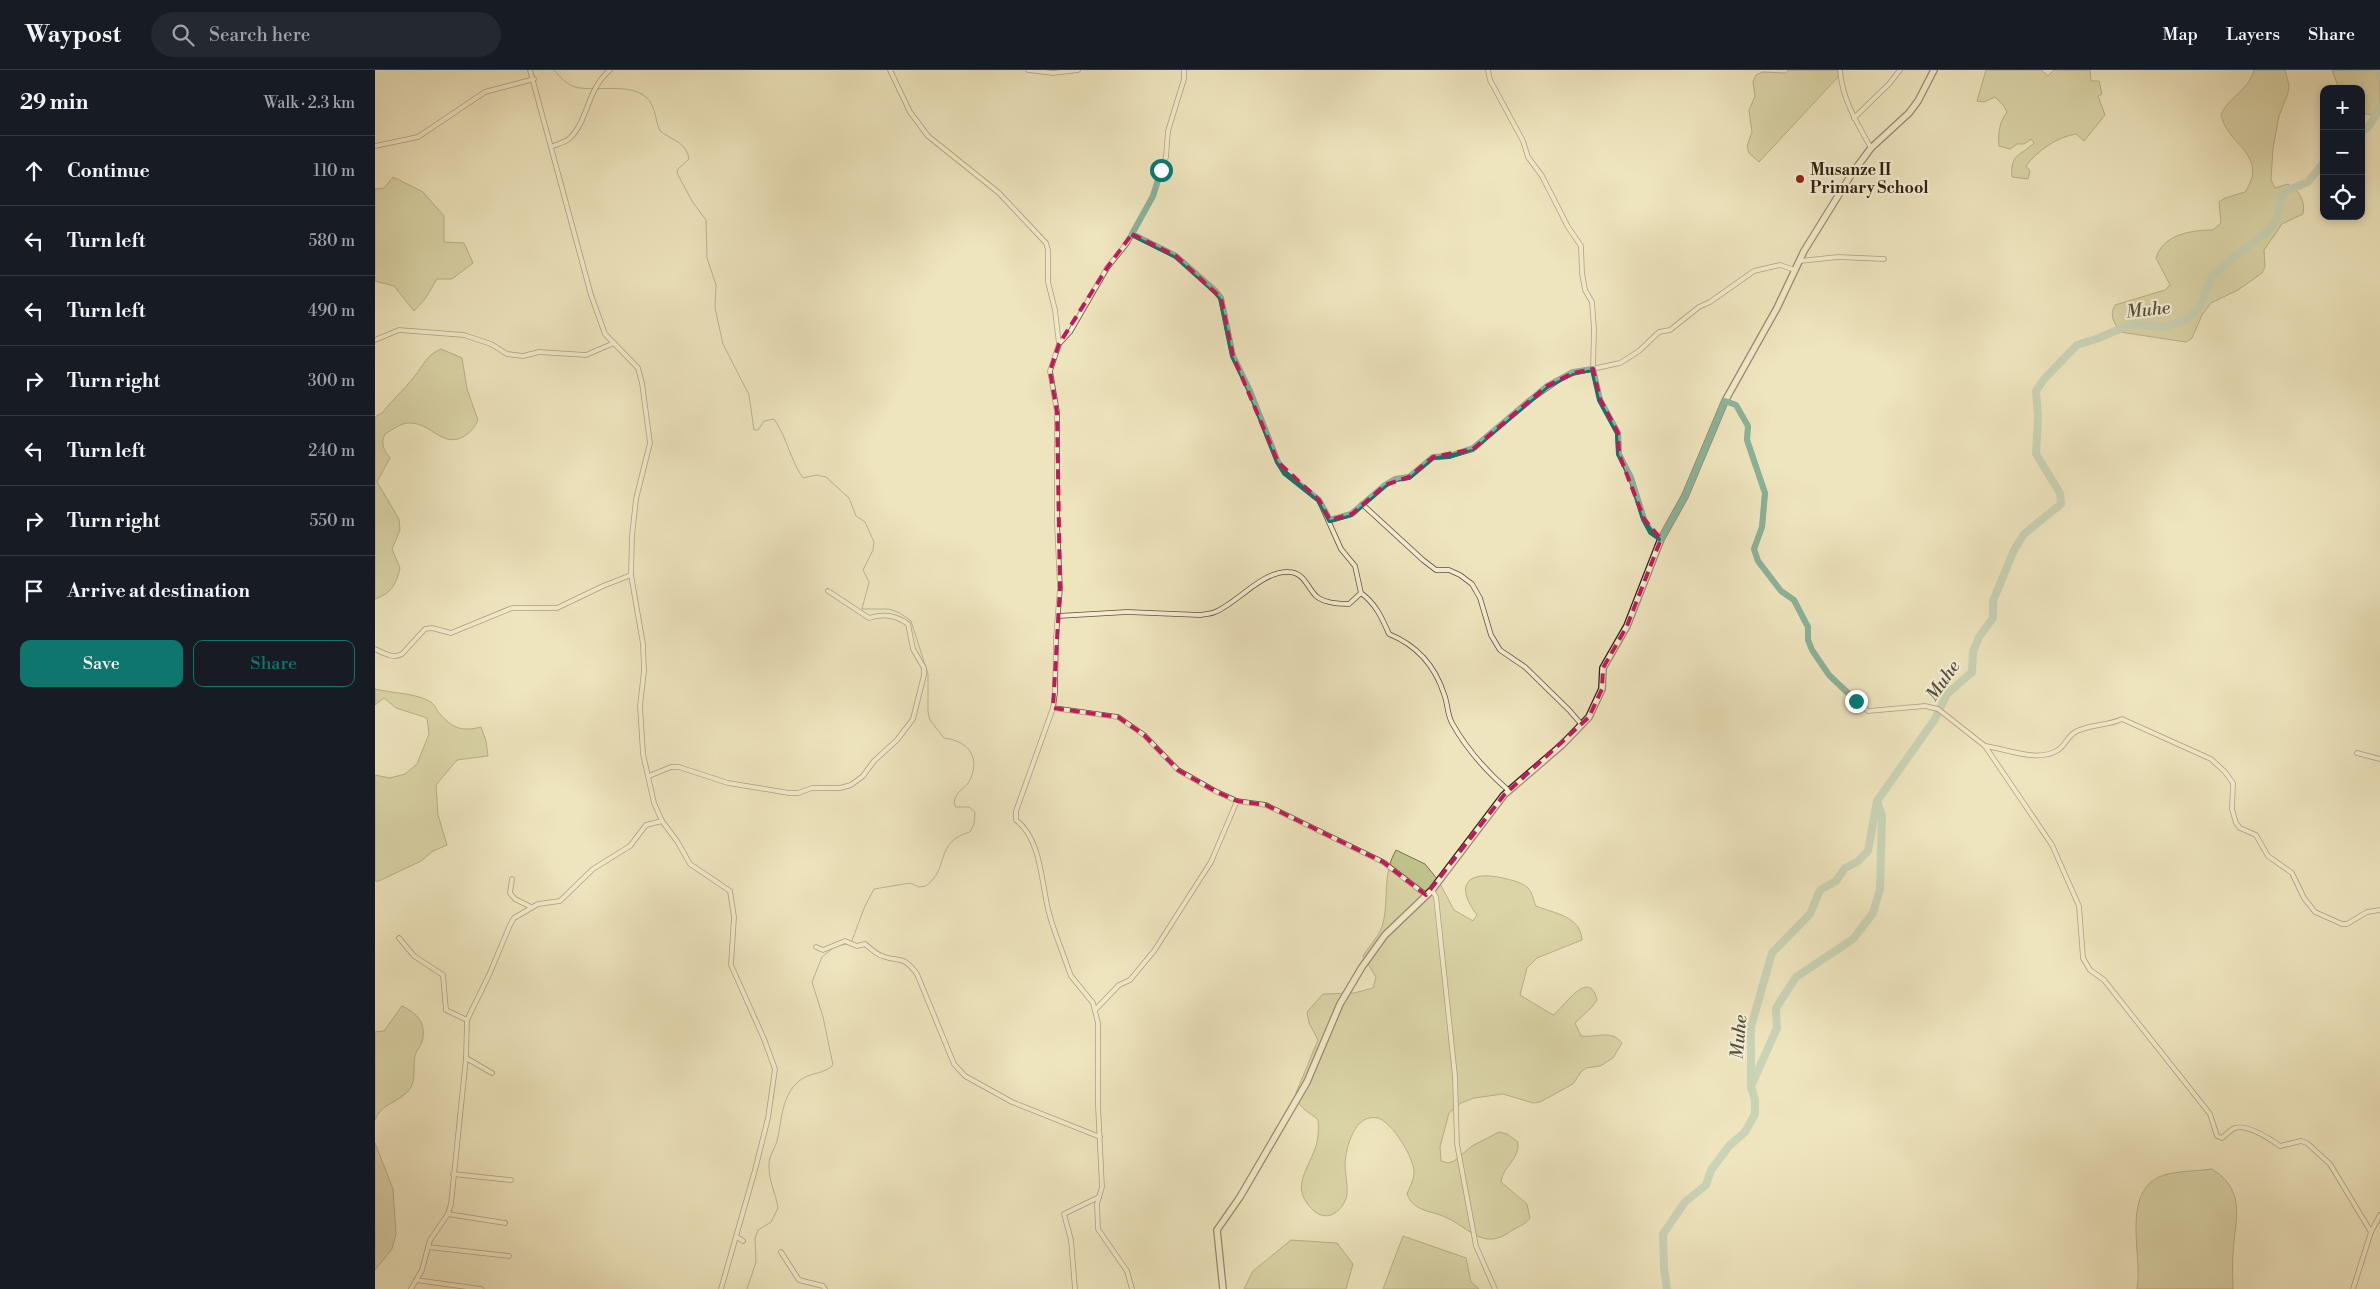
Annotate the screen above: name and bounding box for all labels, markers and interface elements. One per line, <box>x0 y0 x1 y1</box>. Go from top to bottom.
search box <box>151 12 501 57</box>
text: Waypost <box>25 20 121 50</box>
icon: search <box>169 21 197 49</box>
text: Search here <box>209 23 310 47</box>
text: Map <box>2163 23 2198 46</box>
text: Layers <box>2226 23 2280 46</box>
text: Share <box>2308 23 2355 46</box>
map controls <box>2320 85 2365 220</box>
button: + <box>2320 85 2365 130</box>
text: 29 min <box>20 90 88 116</box>
text: Walk · 2.3 km <box>264 93 355 113</box>
button: − <box>2320 130 2365 175</box>
icon: ahead <box>20 157 48 185</box>
text: Continue <box>67 159 150 183</box>
route start <box>1150 159 1173 182</box>
place label: Musanze II Primary School <box>1810 160 1929 198</box>
text: 110 m <box>313 161 355 181</box>
marker: Musanze II Primary School <box>1794 173 1806 185</box>
button: locate <box>2320 175 2365 220</box>
icon: left <box>20 227 48 255</box>
text: Turn left <box>67 229 146 253</box>
text: 580 m <box>308 231 355 251</box>
water label: Muhe <box>2125 296 2172 324</box>
icon: left <box>20 297 48 325</box>
text: Turn left <box>67 299 146 323</box>
text: 490 m <box>308 301 355 321</box>
icon: right <box>20 367 48 395</box>
text: Turn right <box>67 369 160 393</box>
text: 300 m <box>308 371 355 391</box>
icon: left <box>20 437 48 465</box>
text: Turn left <box>67 439 146 463</box>
text: 240 m <box>308 441 355 461</box>
icon: right <box>20 507 48 535</box>
text: Turn right <box>67 509 160 533</box>
text: 550 m <box>309 511 355 531</box>
icon: arrive <box>20 577 48 605</box>
text: Arrive at destination <box>67 579 250 603</box>
button: Save <box>20 640 183 687</box>
button: Share <box>193 640 355 687</box>
water label: Muhe <box>1921 656 1966 706</box>
route end <box>1845 690 1868 713</box>
water label: Muhe <box>1726 1013 1752 1060</box>

